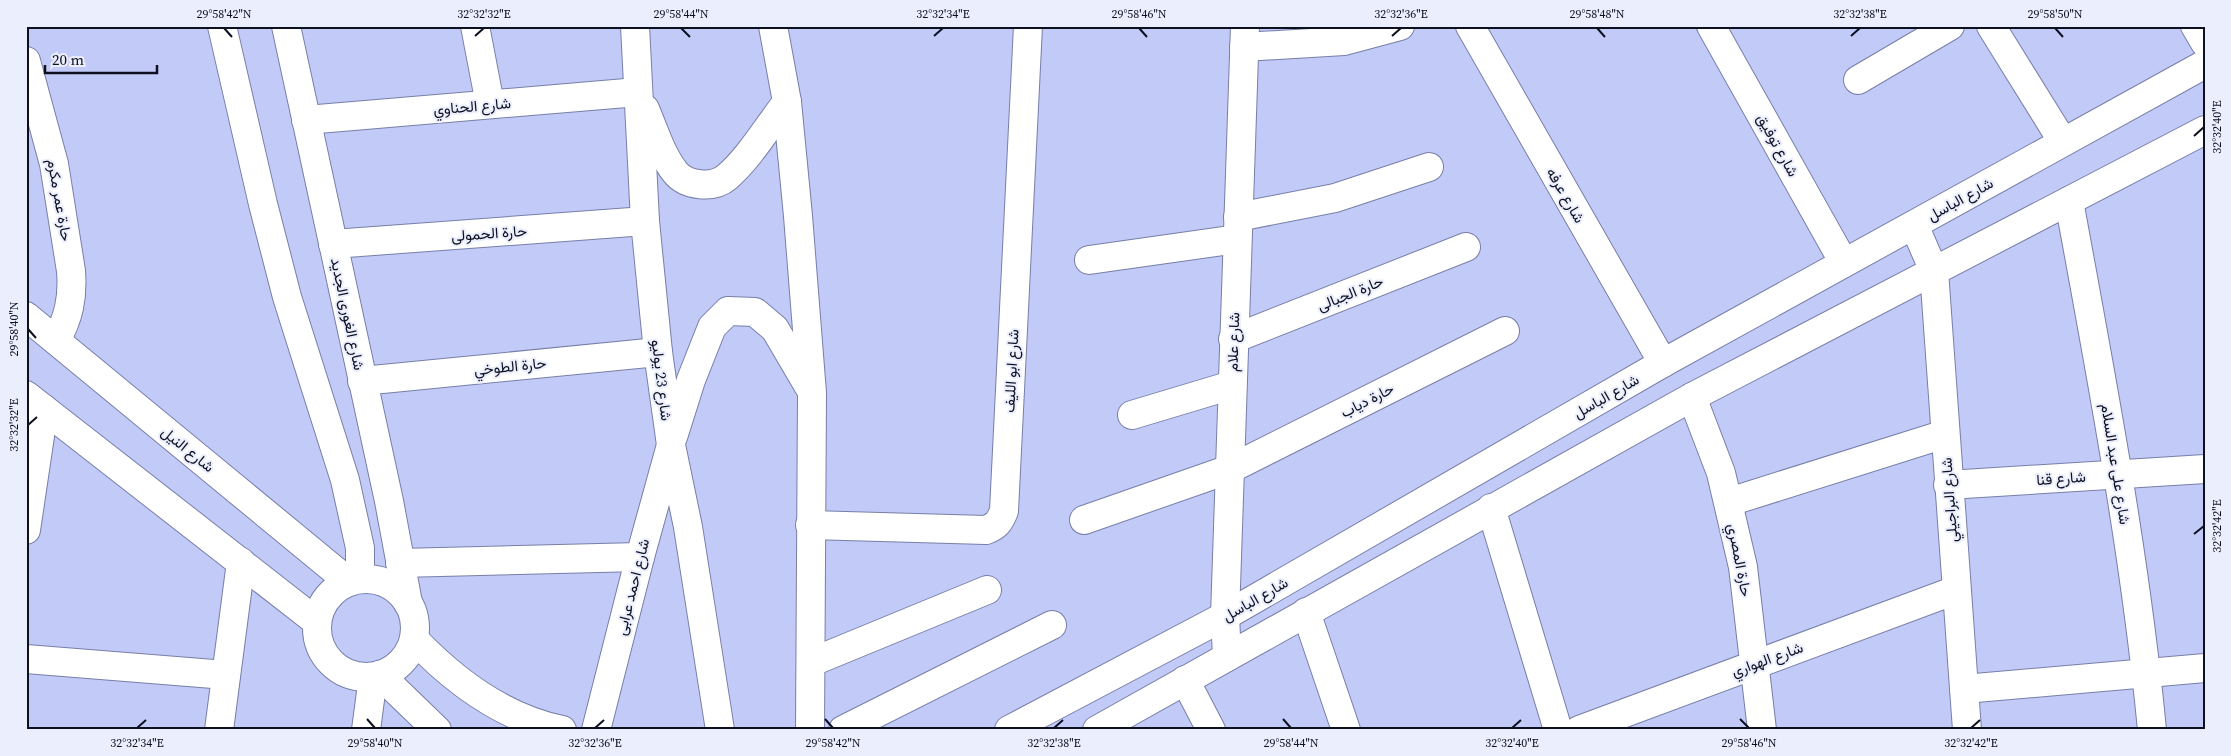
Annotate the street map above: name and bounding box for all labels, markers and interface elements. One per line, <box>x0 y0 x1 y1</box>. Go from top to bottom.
text: 29°58'42"N <box>196 6 252 22</box>
text: 32°32'32"E <box>457 6 511 22</box>
text: 29°58'44"N <box>653 6 709 22</box>
text: 32°32'34"E <box>916 6 970 22</box>
text: 29°58'46"N <box>1111 6 1167 22</box>
text: 32°32'36"E <box>1374 6 1428 22</box>
text: 29°58'48"N <box>1569 6 1625 22</box>
text: 32°32'38"E <box>1833 6 1887 22</box>
text: 29°58'50"N <box>2027 6 2083 22</box>
scale bar <box>45 42 158 74</box>
text: 20 m <box>52 49 84 70</box>
street label: شارع الحناوي <box>432 92 512 123</box>
text: 32°32'40"E <box>2209 100 2225 154</box>
street label: شارع توفيق <box>1751 110 1804 181</box>
street label: حارة عمر مكرم <box>42 157 78 243</box>
street label: شارع عرفه <box>1541 163 1590 227</box>
street label: شارع الباسل <box>1923 172 1997 227</box>
street label: حارة الحمولى <box>450 220 528 246</box>
street label: شارع الغورى الجديد <box>325 256 370 373</box>
street label: حارة الجبالى <box>1314 270 1386 316</box>
text: 29°58'40"N <box>6 301 22 357</box>
street label: شارع علام <box>1221 312 1246 372</box>
street label: شارع ابو الليف <box>998 328 1025 413</box>
street label: شارع 23 يوليو <box>646 338 677 422</box>
street label: حارة الطوخي <box>473 352 548 383</box>
street label: شارع الباسل <box>1569 369 1643 424</box>
street label: حارة دياب <box>1337 378 1397 422</box>
text: 32°32'32"E <box>6 398 22 452</box>
street label: شارع على عبد السلام <box>2095 402 2136 526</box>
street label: شارع النيل <box>156 421 219 478</box>
street label: شارع البراجيلي <box>1936 457 1965 543</box>
street label: شارع قنا <box>2036 466 2087 491</box>
text: 32°32'42"E <box>2209 499 2225 553</box>
street label: حارة المصري <box>1720 522 1757 599</box>
street label: شارع احمد عرابى <box>610 536 655 638</box>
street label: شارع الباسل <box>1218 572 1292 627</box>
street label: شارع الهواري <box>1728 636 1807 684</box>
text: 32°32'34"E <box>110 735 164 751</box>
text: 29°58'40"N <box>347 735 403 751</box>
text: 32°32'36"E <box>568 735 622 751</box>
text: 29°58'42"N <box>805 735 861 751</box>
text: 32°32'38"E <box>1027 735 1081 751</box>
text: 29°58'44"N <box>1263 735 1319 751</box>
text: 32°32'40"E <box>1485 735 1539 751</box>
text: 29°58'46"N <box>1721 735 1777 751</box>
text: 32°32'42"E <box>1944 735 1998 751</box>

